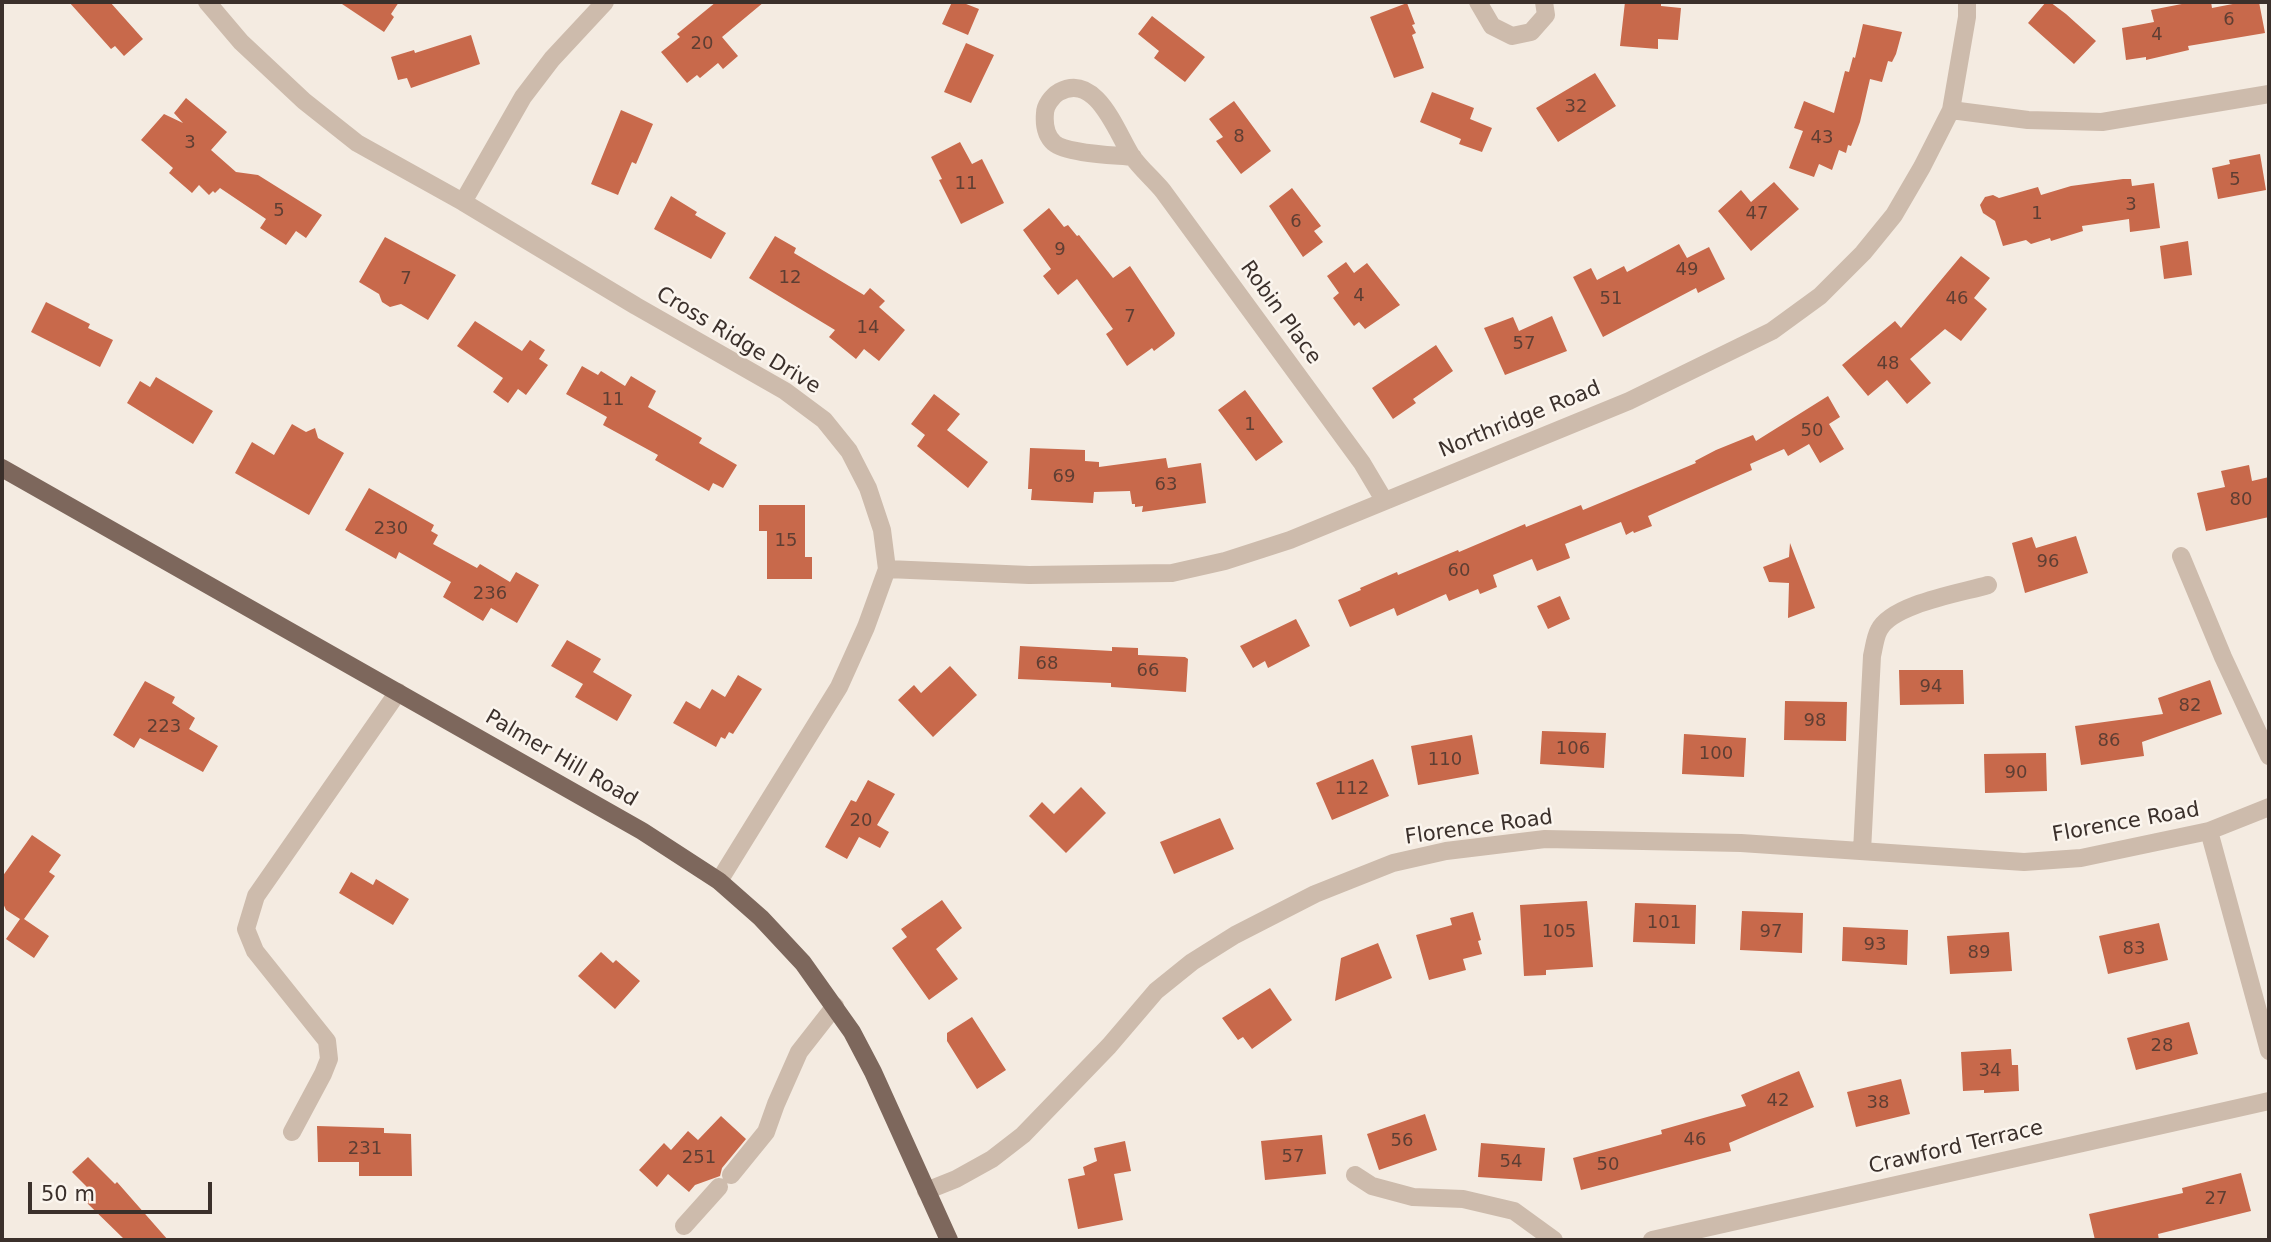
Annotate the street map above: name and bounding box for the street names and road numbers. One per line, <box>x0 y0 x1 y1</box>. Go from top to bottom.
street label: Robin Place <box>1234 256 1326 370</box>
street label: Cross Ridge Drive <box>651 282 825 400</box>
street label: Northridge Road <box>1435 376 1605 464</box>
street label: Palmer Hill Road <box>480 705 642 813</box>
street label: Florence Road <box>2050 798 2202 848</box>
street label: Florence Road <box>1403 805 1555 851</box>
street label: Crawford Terrace <box>1866 1116 2046 1180</box>

